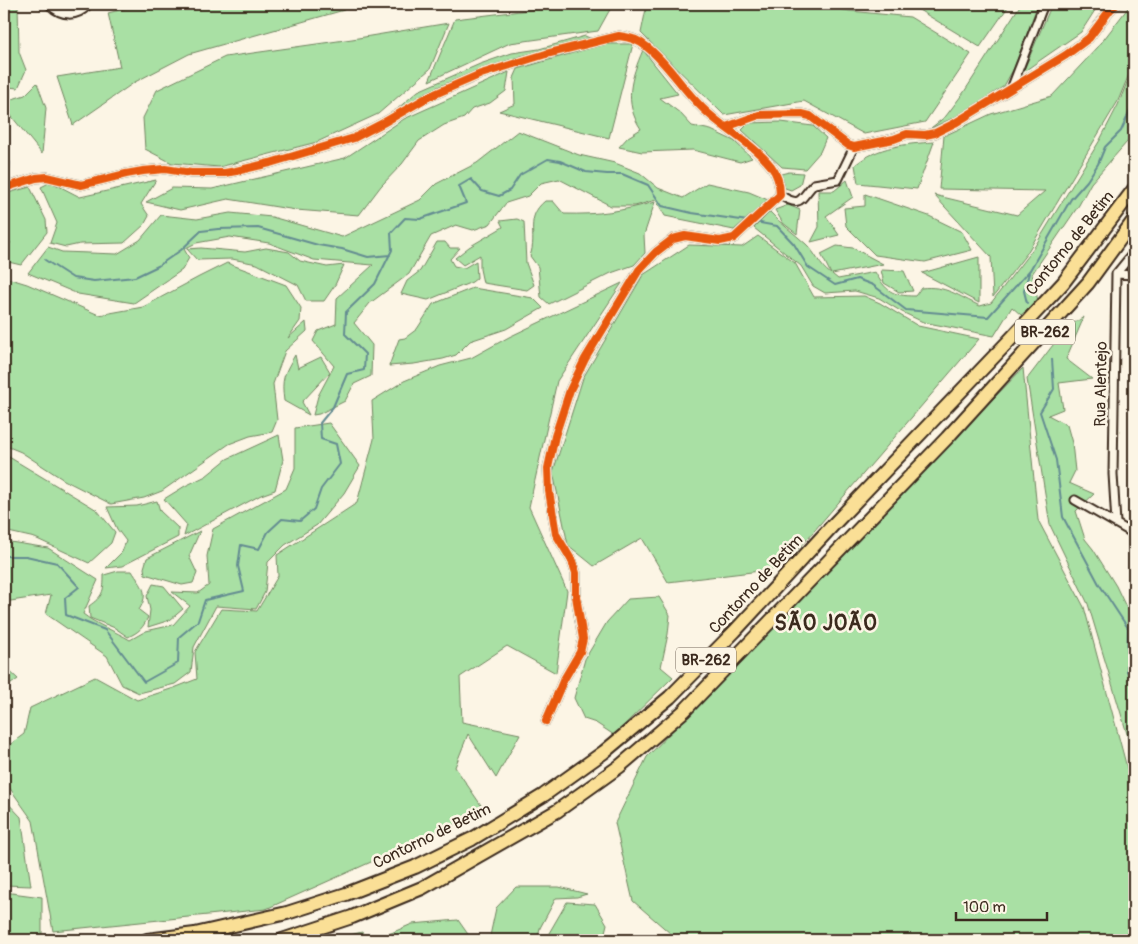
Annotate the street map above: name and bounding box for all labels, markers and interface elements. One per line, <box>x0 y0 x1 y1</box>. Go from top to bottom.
street label: Contorno de Betim <box>1022 187 1118 299</box>
road number: BR-262 <box>1015 320 1075 344</box>
street label: Rua Alentejo <box>1090 341 1112 427</box>
street label: Contorno de Betim <box>705 530 807 638</box>
district label: SÃO JOÃO <box>774 610 878 637</box>
road number: BR-262 <box>676 648 736 672</box>
street label: Contorno de Betim <box>370 799 494 873</box>
scale bar <box>956 889 1047 921</box>
text: 100 m <box>963 898 1006 917</box>

